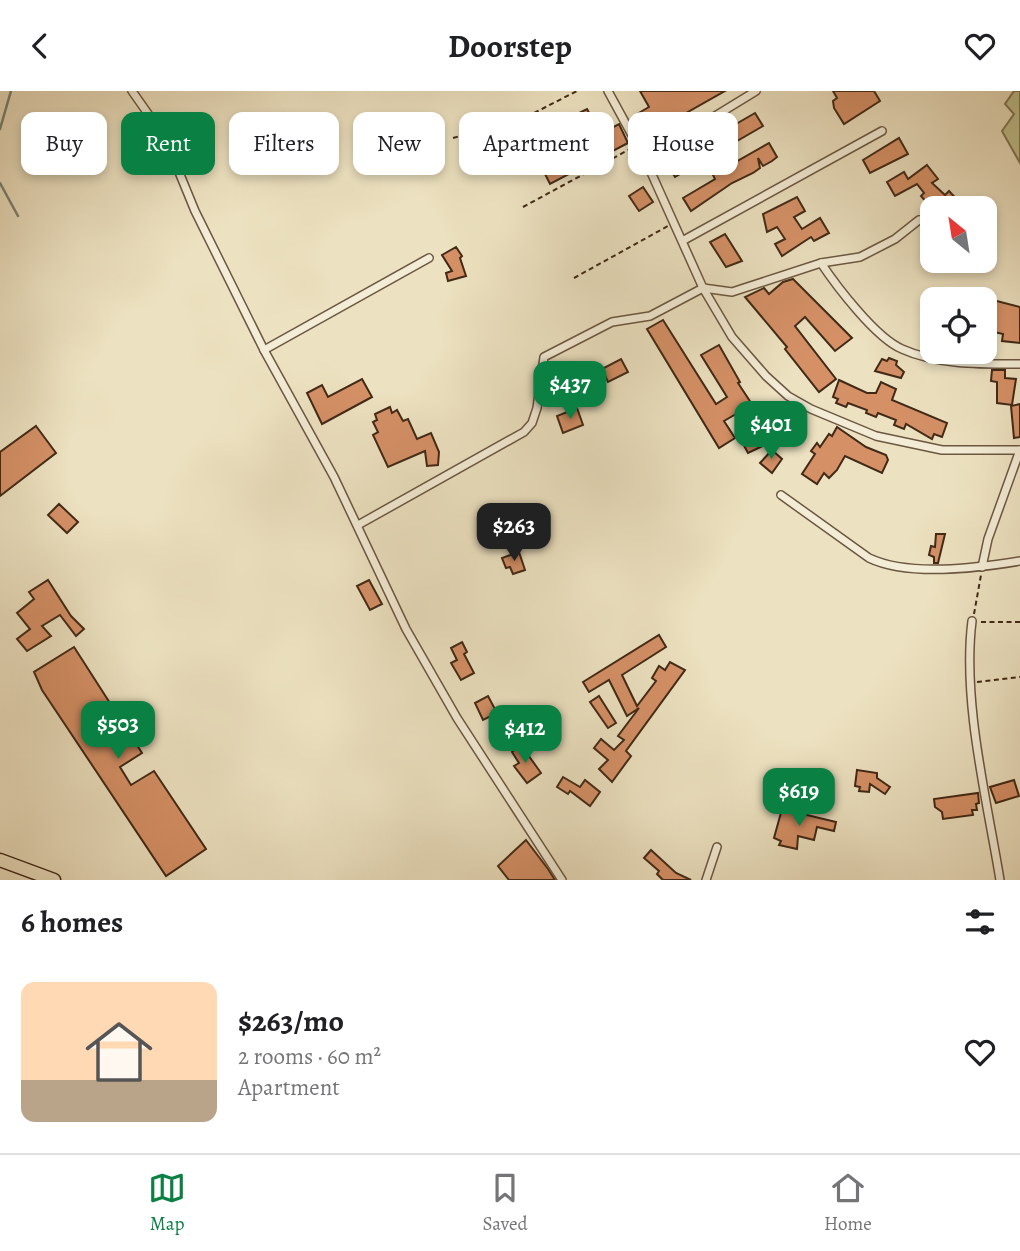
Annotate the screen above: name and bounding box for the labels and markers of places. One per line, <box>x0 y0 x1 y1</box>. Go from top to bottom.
pin: $437 <box>529 361 611 421</box>
pin: $401 <box>730 401 812 461</box>
pin: $263 <box>473 503 555 563</box>
pin: $503 <box>77 701 159 761</box>
pin: $412 <box>484 705 566 765</box>
pin: $619 <box>758 769 840 828</box>

